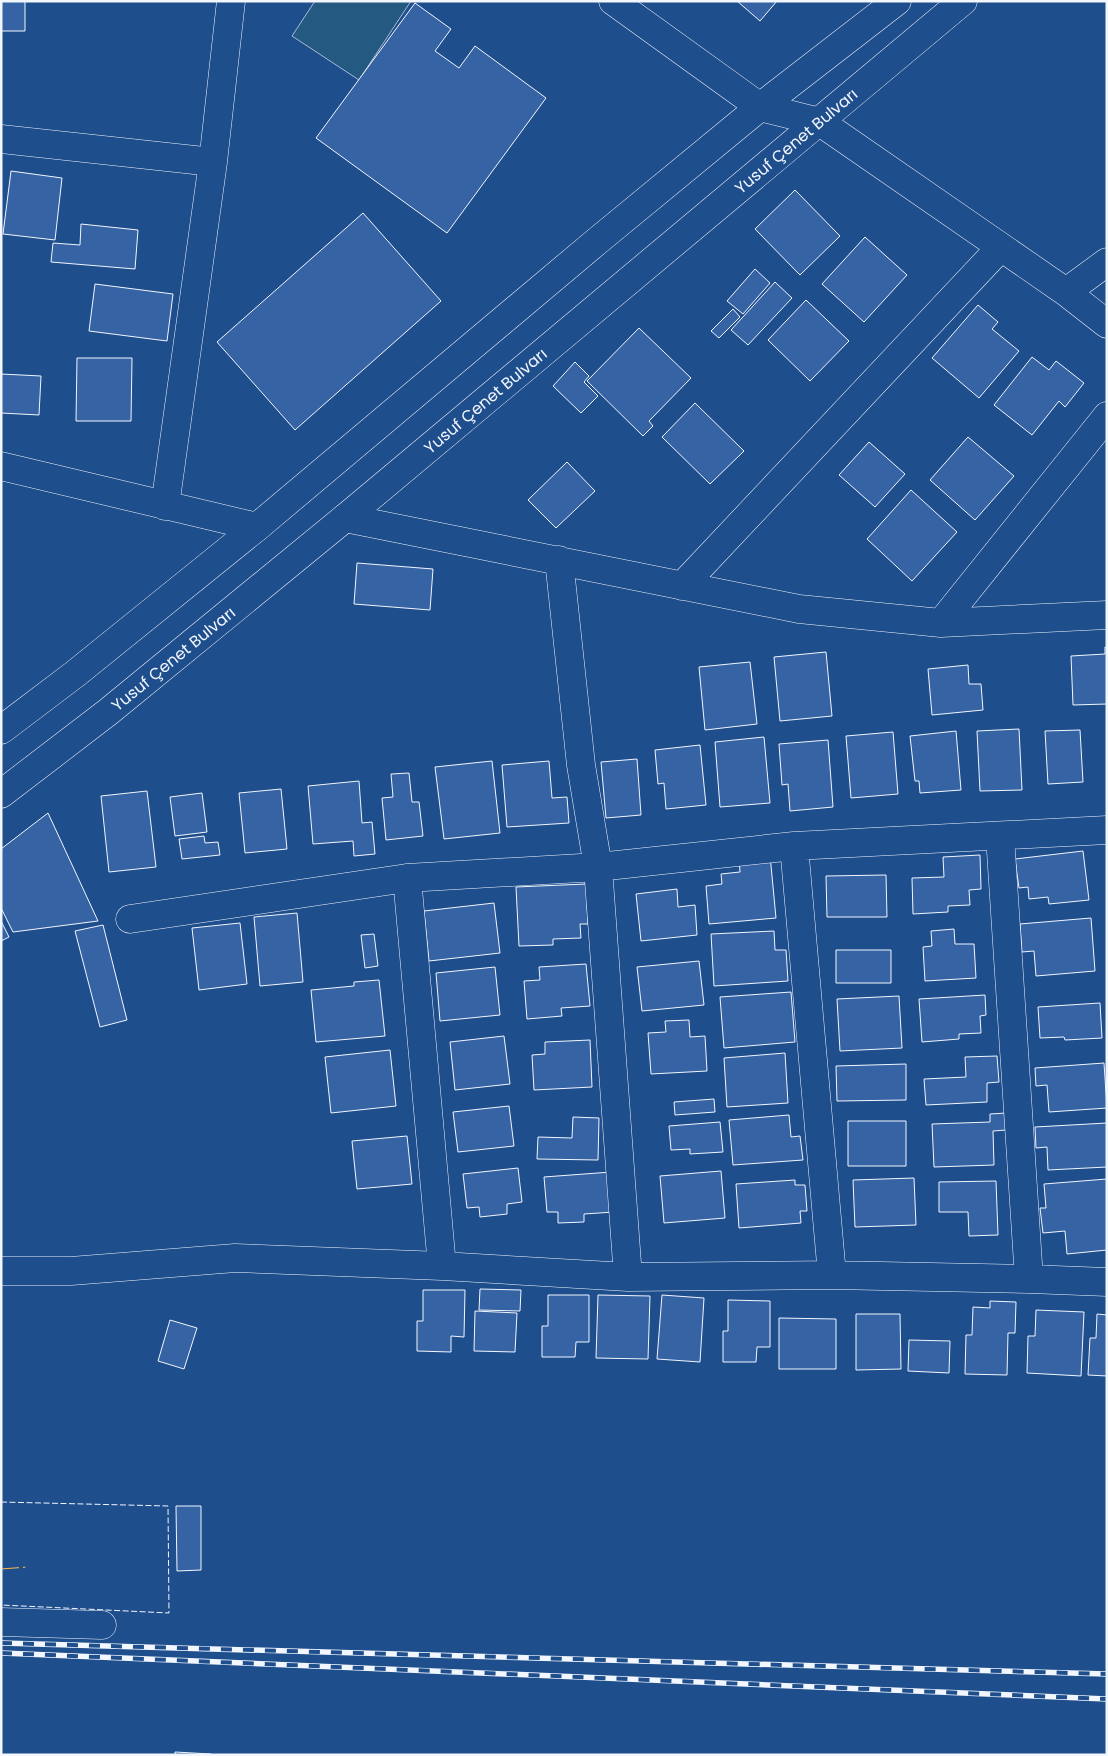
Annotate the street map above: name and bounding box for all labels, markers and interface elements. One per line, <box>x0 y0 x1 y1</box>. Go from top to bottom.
street label: Yusuf Çenet Bulvarı <box>729 83 862 199</box>
street label: Yusuf Çenet Bulvarı <box>419 342 552 459</box>
street label: Yusuf Çenet Bulvarı <box>106 601 240 716</box>

